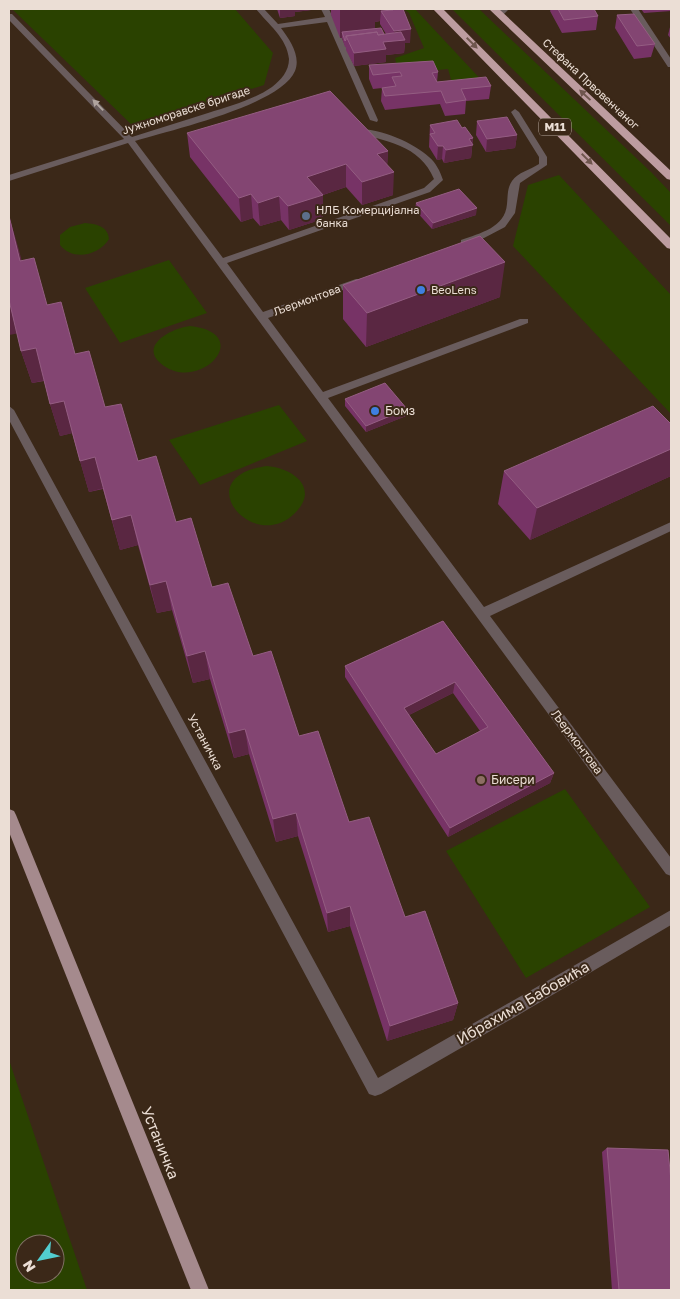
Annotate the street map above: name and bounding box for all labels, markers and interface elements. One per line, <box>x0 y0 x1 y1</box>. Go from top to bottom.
street label: Стефана Првовенчаног <box>540 36 642 132</box>
one-way arrow <box>466 37 478 49</box>
street label: Јужноморавске бригаде <box>120 83 251 136</box>
one-way arrow <box>580 89 592 101</box>
one-way arrow <box>92 99 104 111</box>
road number: M11 <box>539 118 571 136</box>
one-way arrow <box>581 152 593 164</box>
place label: НЛБ Комерцијална банка <box>316 203 420 229</box>
marker: НЛБ Комерцијална банка <box>300 210 312 222</box>
street label: Љермонтова <box>272 281 342 318</box>
place label: BeoLens <box>431 283 477 296</box>
marker: BeoLens <box>415 284 427 296</box>
place label: Бомз <box>385 403 415 418</box>
marker: Бомз <box>369 405 381 417</box>
street label: Љермонтова <box>548 707 607 777</box>
street label: Устаничка <box>184 711 226 772</box>
place label: Бисери <box>491 772 535 787</box>
marker: Бисери <box>475 774 487 786</box>
street label: Ибрахима Бабовића <box>453 957 592 1047</box>
street label: Устаничка <box>138 1104 184 1181</box>
north arrow <box>15 1234 65 1284</box>
text: N <box>19 1257 39 1275</box>

